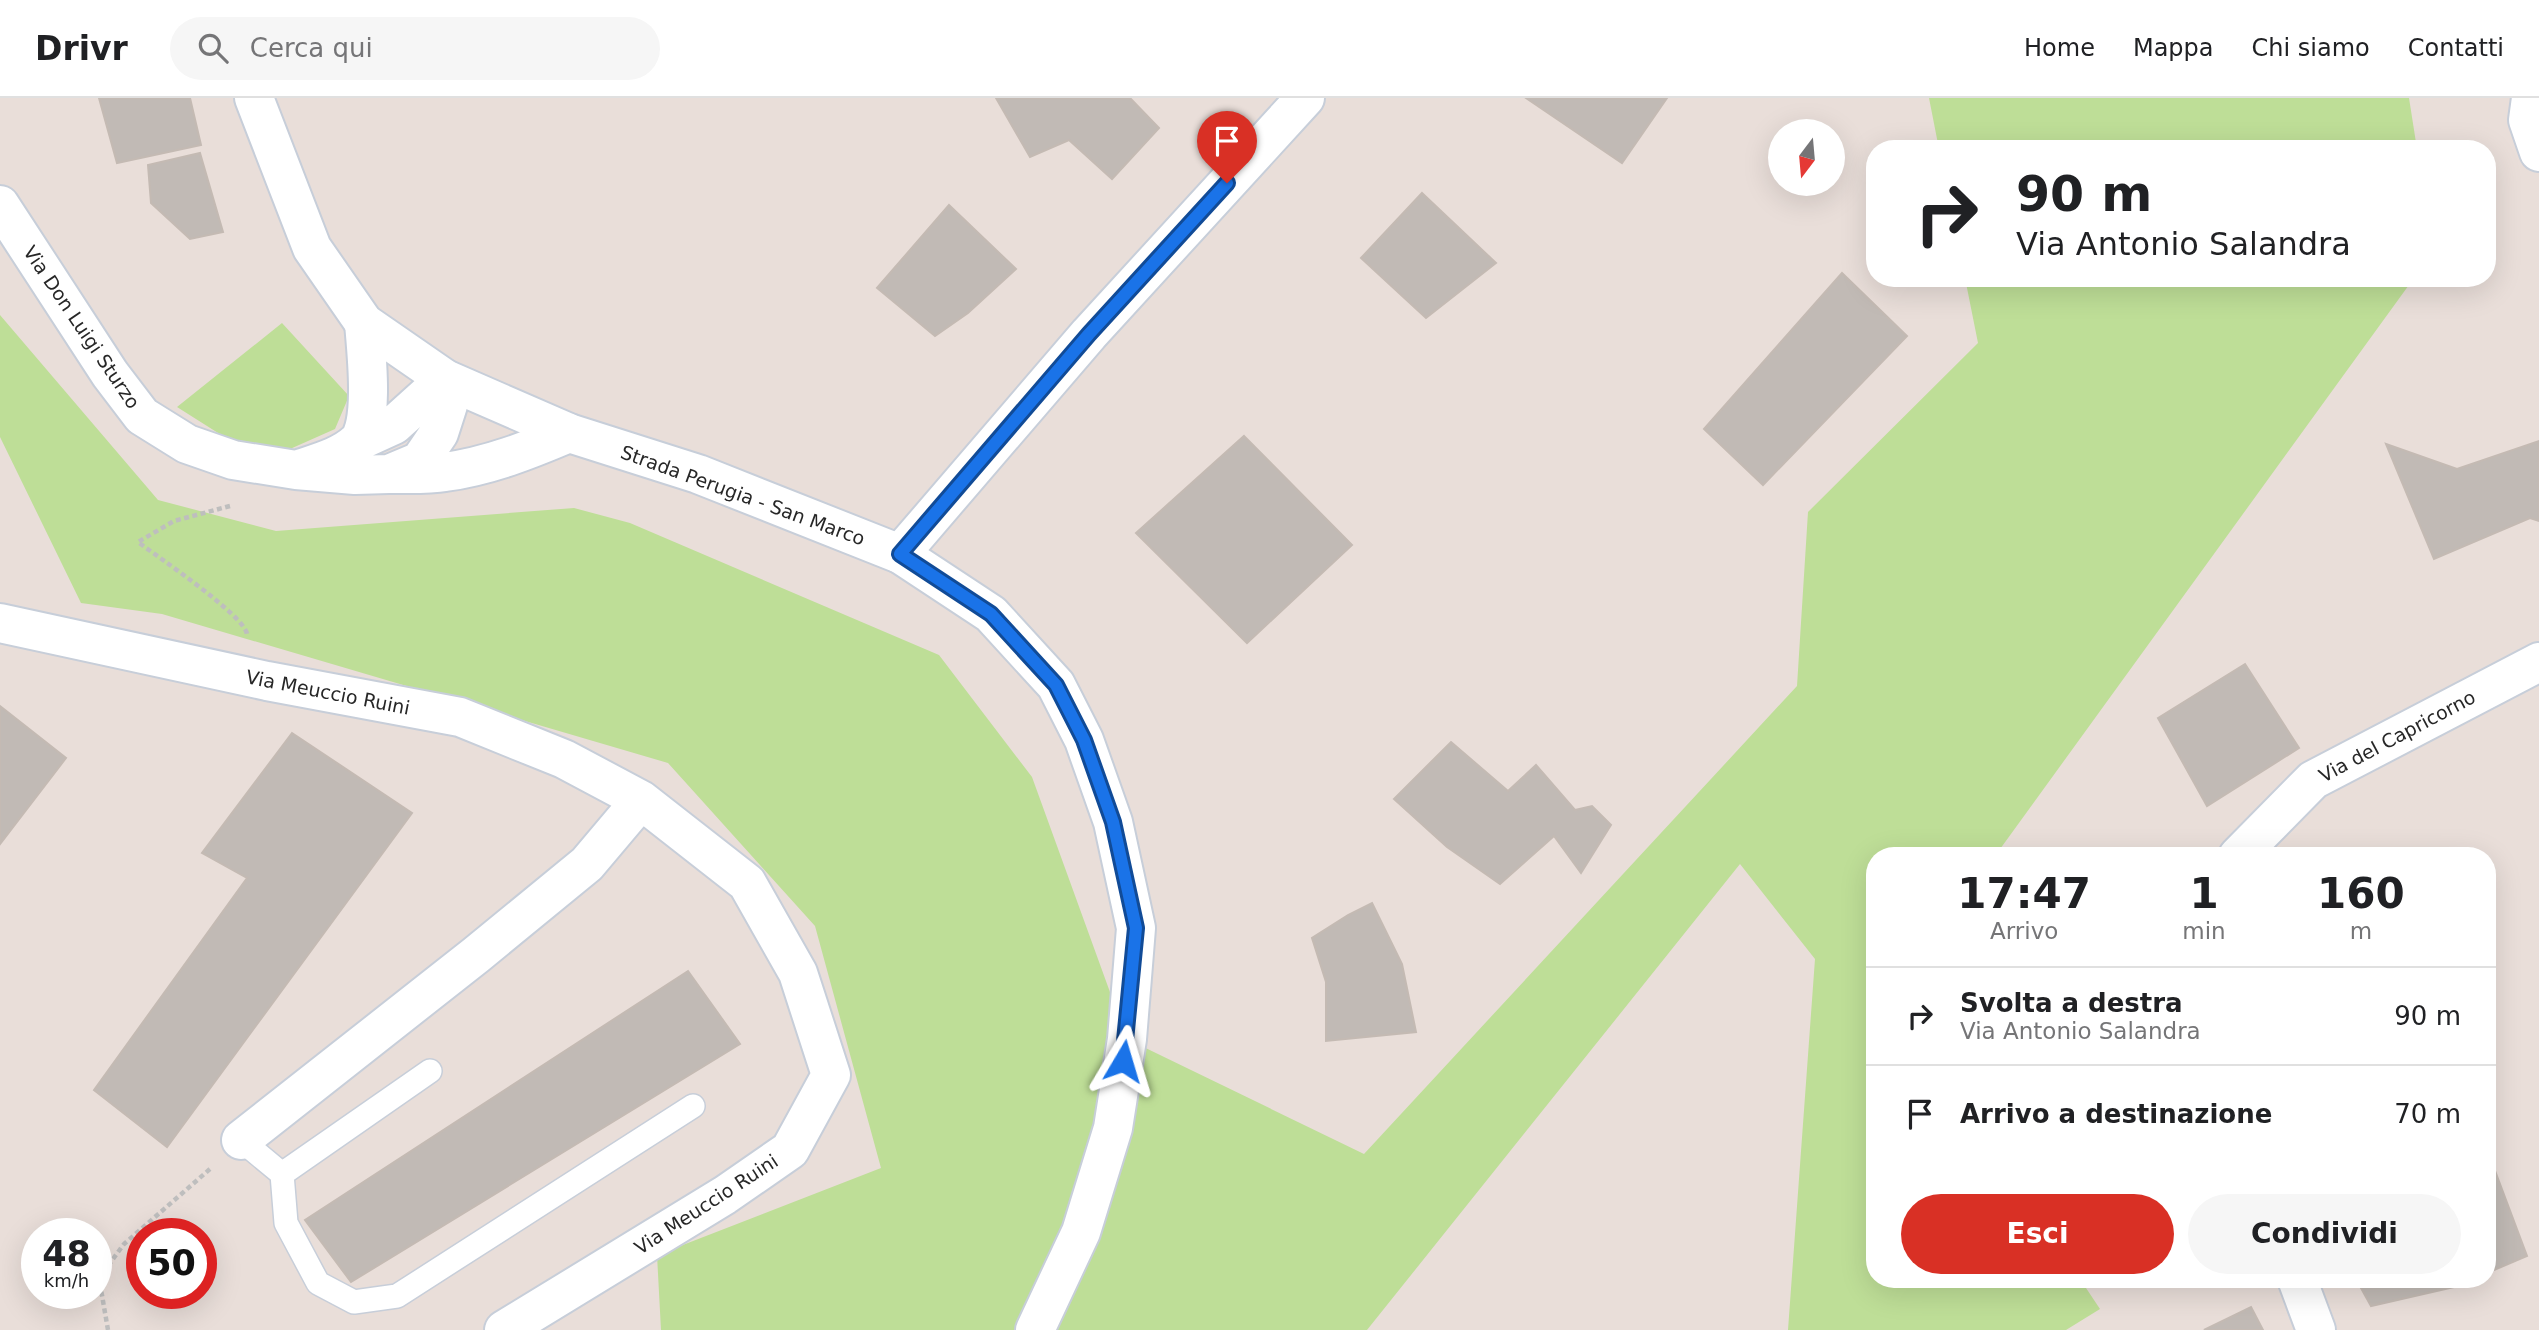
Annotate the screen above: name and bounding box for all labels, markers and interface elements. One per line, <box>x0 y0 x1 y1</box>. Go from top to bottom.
search box <box>170 17 660 80</box>
text: Drivr <box>35 29 128 68</box>
icon: search <box>194 29 232 67</box>
text: Cerca qui <box>250 33 373 63</box>
text: Home <box>2024 34 2095 62</box>
text: Mappa <box>2133 34 2214 62</box>
text: Chi siamo <box>2252 34 2370 62</box>
text: Contatti <box>2408 34 2504 62</box>
pin <box>1197 111 1257 183</box>
north arrow <box>1768 119 1844 196</box>
map controls <box>1768 119 1845 196</box>
icon: arrive <box>1208 122 1246 160</box>
text: 90 m <box>2016 166 2152 223</box>
icon: right <box>1901 168 1992 259</box>
text: Via Antonio Salandra <box>2016 225 2351 263</box>
street label: Via Don Luigi Sturzo <box>19 241 145 413</box>
street label: Strada Perugia - San Marco <box>618 441 868 549</box>
street label: Via Meuccio Ruini <box>244 665 412 719</box>
street label: Via del Capricorno <box>2315 685 2479 787</box>
text: 17:47 <box>1957 869 2091 918</box>
text: 1 <box>2189 869 2219 918</box>
text: 160 <box>2317 869 2405 918</box>
text: Arrivo <box>1990 918 2058 944</box>
text: min <box>2182 918 2226 944</box>
text: m <box>2350 918 2372 944</box>
text: Svolta a destra <box>1960 988 2183 1018</box>
icon: right <box>1901 997 1939 1035</box>
text: 90 m <box>2394 1001 2461 1031</box>
text: Via Antonio Salandra <box>1960 1018 2201 1044</box>
position arrow <box>1086 1024 1160 1098</box>
icon: arrive <box>1901 1095 1939 1133</box>
text: Arrivo a destinazione <box>1960 1099 2272 1129</box>
text: 70 m <box>2394 1099 2461 1129</box>
street label: Via Meuccio Ruini <box>630 1149 782 1259</box>
button: Esci <box>1901 1194 2174 1274</box>
button: Condividi <box>2188 1194 2461 1274</box>
speed limit sign: 50 <box>126 1218 217 1309</box>
text: 48 <box>42 1234 91 1274</box>
text: km/h <box>44 1270 89 1291</box>

